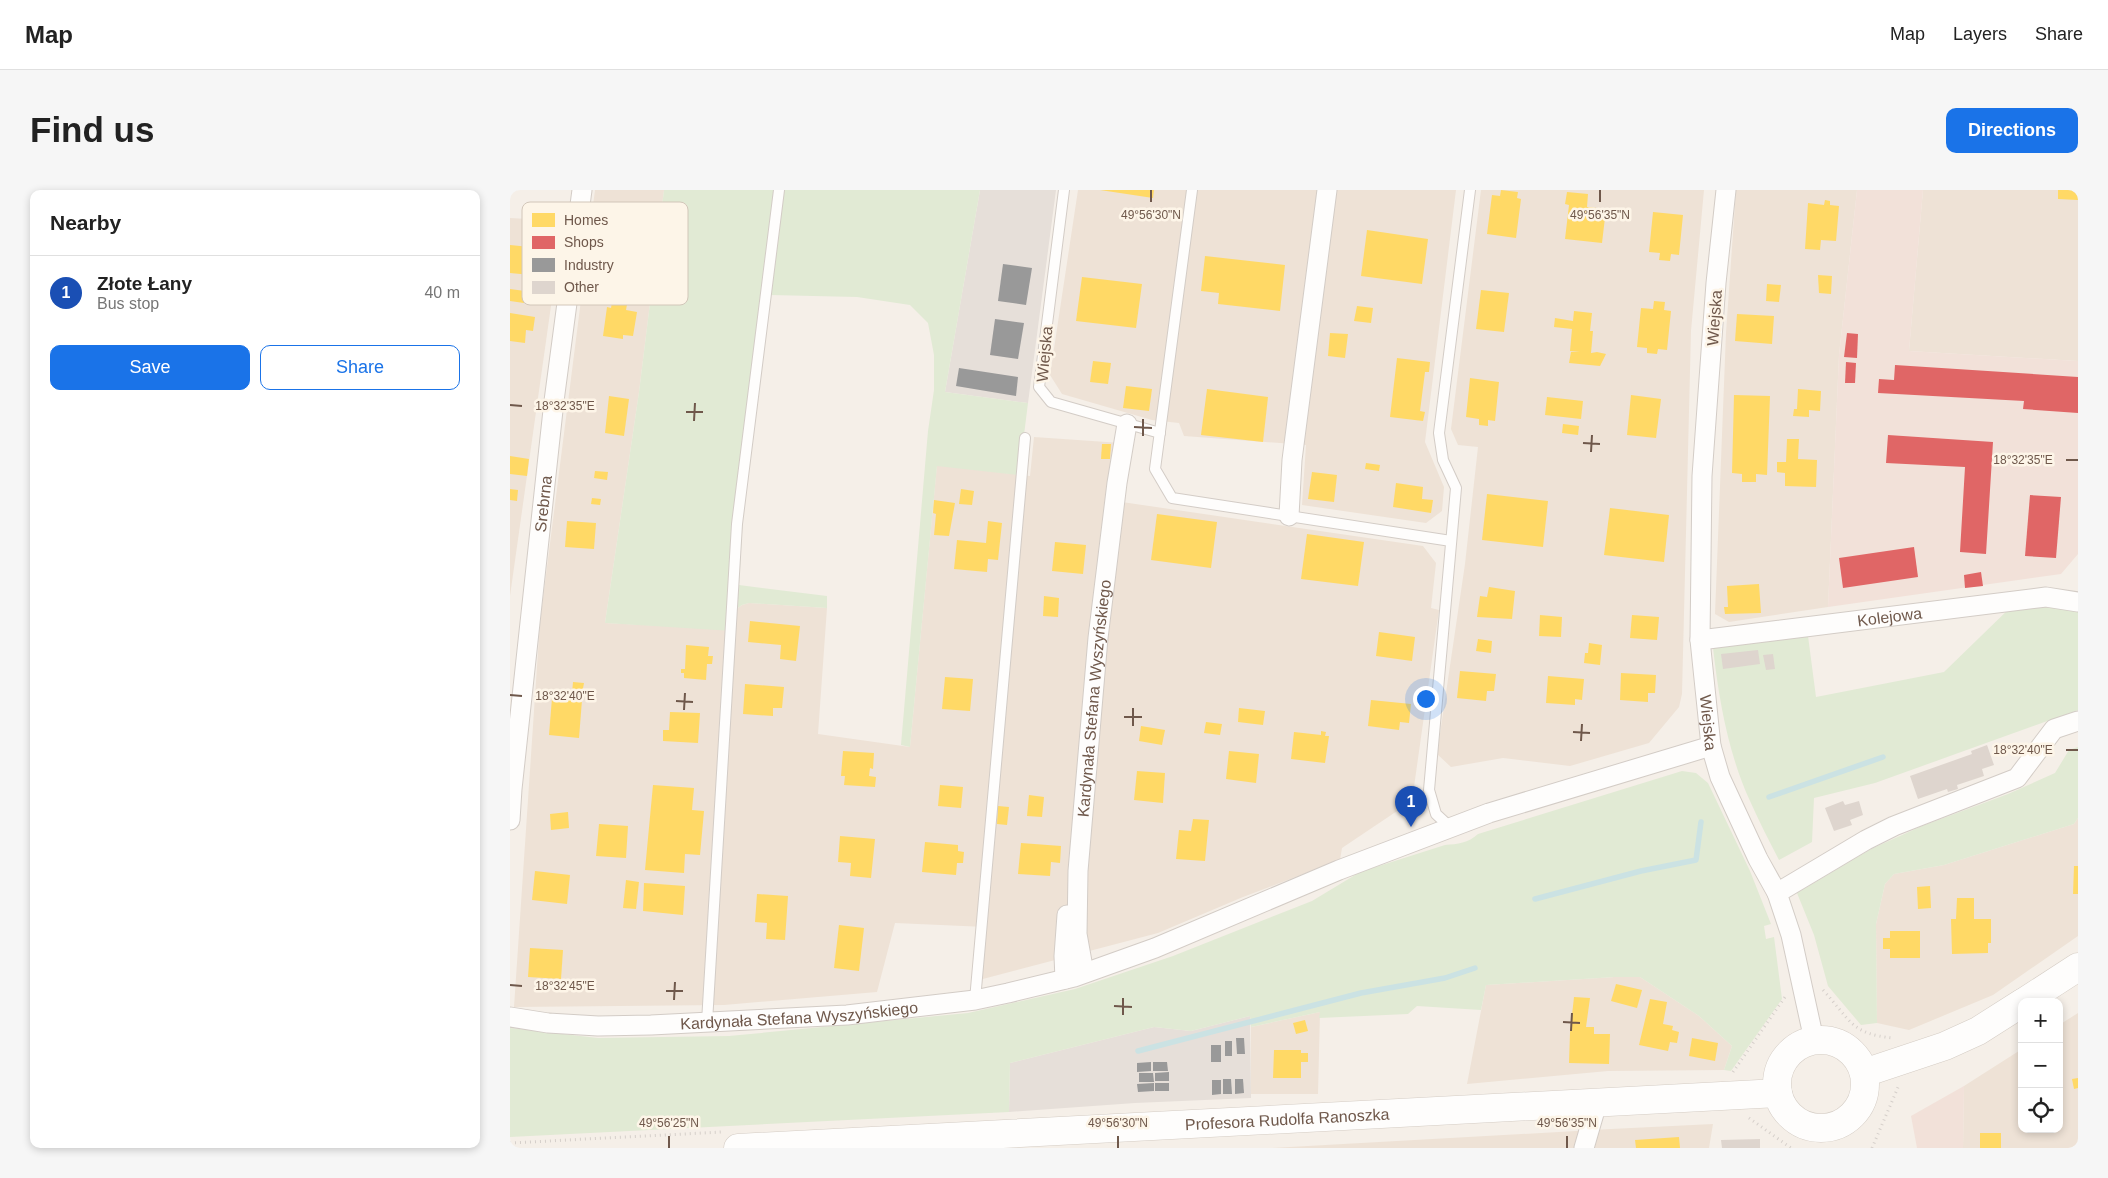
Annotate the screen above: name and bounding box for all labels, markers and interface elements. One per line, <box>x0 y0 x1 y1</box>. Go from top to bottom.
text: Map <box>25 21 73 48</box>
text: Map <box>1890 24 1925 44</box>
text: Layers <box>1953 24 2007 44</box>
text: Share <box>2035 24 2083 44</box>
button: Directions <box>1946 108 2078 153</box>
text: Find us <box>30 110 154 149</box>
legend <box>522 202 688 305</box>
text: 49°56'30"N <box>1121 208 1181 222</box>
text: 49°56'35"N <box>1570 208 1630 222</box>
text: Nearby <box>50 211 121 234</box>
text: Homes <box>564 212 608 228</box>
text: Shops <box>564 234 604 250</box>
text: Industry <box>564 257 614 273</box>
text: Złote Łany <box>97 273 192 294</box>
text: Other <box>564 279 599 295</box>
text: 1 <box>62 284 70 301</box>
text: 40 m <box>424 284 460 301</box>
street label: Wiejska <box>1704 289 1725 347</box>
text: Bus stop <box>97 295 159 312</box>
street label: Wiejska <box>1034 325 1055 383</box>
button: Save <box>50 345 250 390</box>
button: Share <box>260 345 460 390</box>
text: 18°32'35"E <box>535 399 595 413</box>
text: 18°32'35"E <box>1993 453 2053 467</box>
street label: Srebrna <box>532 474 555 533</box>
street label: Kardynała Stefana Wyszyńskiego <box>1075 579 1114 818</box>
street label: Kolejowa <box>1856 604 1923 629</box>
your location <box>1413 686 1439 712</box>
text: 18°32'40"E <box>535 689 595 703</box>
street label: Wiejska <box>1697 694 1719 751</box>
text: 18°32'40"E <box>1993 743 2053 757</box>
pin: 1 <box>1395 786 1427 827</box>
text: 18°32'45"E <box>535 979 595 993</box>
map controls <box>2018 998 2063 1133</box>
button: + <box>2018 998 2063 1043</box>
street label: Kardynała Stefana Wyszyńskiego <box>680 999 919 1032</box>
button: − <box>2018 1043 2063 1088</box>
button: locate <box>2018 1088 2063 1133</box>
street label: Profesora Rudolfa Ranoszka <box>1185 1106 1390 1133</box>
text: 49°56'25"N <box>639 1116 699 1130</box>
text: 49°56'30"N <box>1088 1116 1148 1130</box>
text: 49°56'35"N <box>1537 1116 1597 1130</box>

